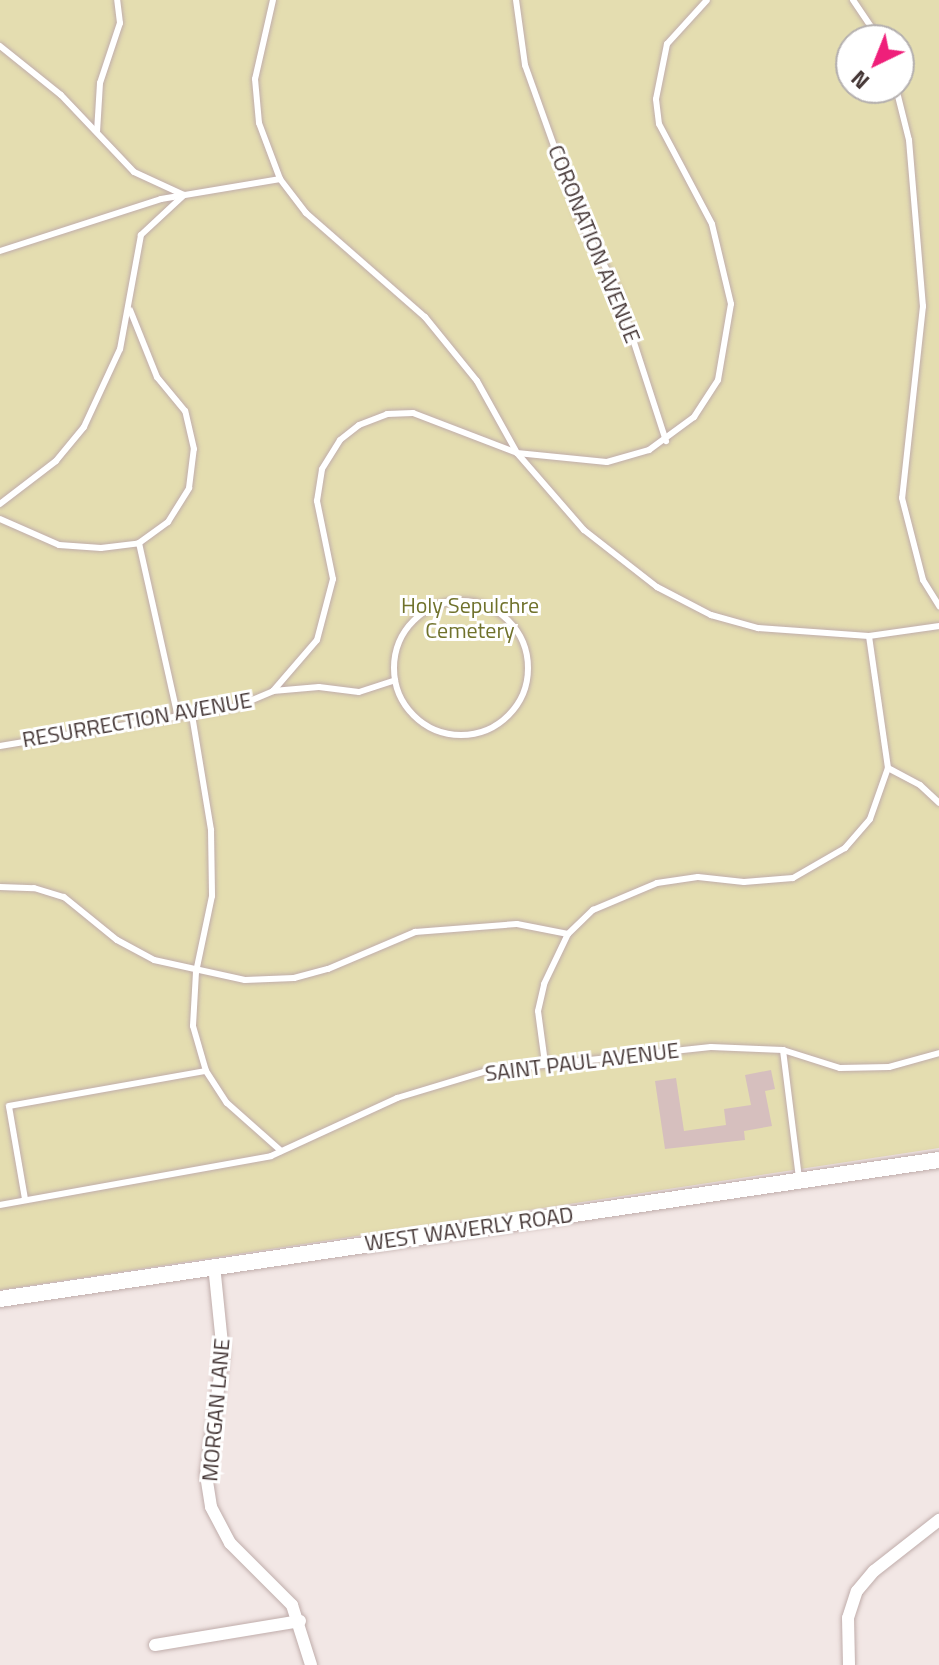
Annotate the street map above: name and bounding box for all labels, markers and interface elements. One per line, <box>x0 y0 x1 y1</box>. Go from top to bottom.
north arrow <box>835 24 915 104</box>
text: N <box>843 62 877 98</box>
street label: CORONATION AVENUE <box>542 141 646 347</box>
park label: Holy Sepulchre Cemetery <box>401 592 539 644</box>
street label: RESURRECTION AVENUE <box>20 687 254 753</box>
street label: SAINT PAUL AVENUE <box>484 1037 680 1087</box>
street label: WEST WAVERLY ROAD <box>363 1201 575 1257</box>
street label: MORGAN LANE <box>197 1337 235 1483</box>

